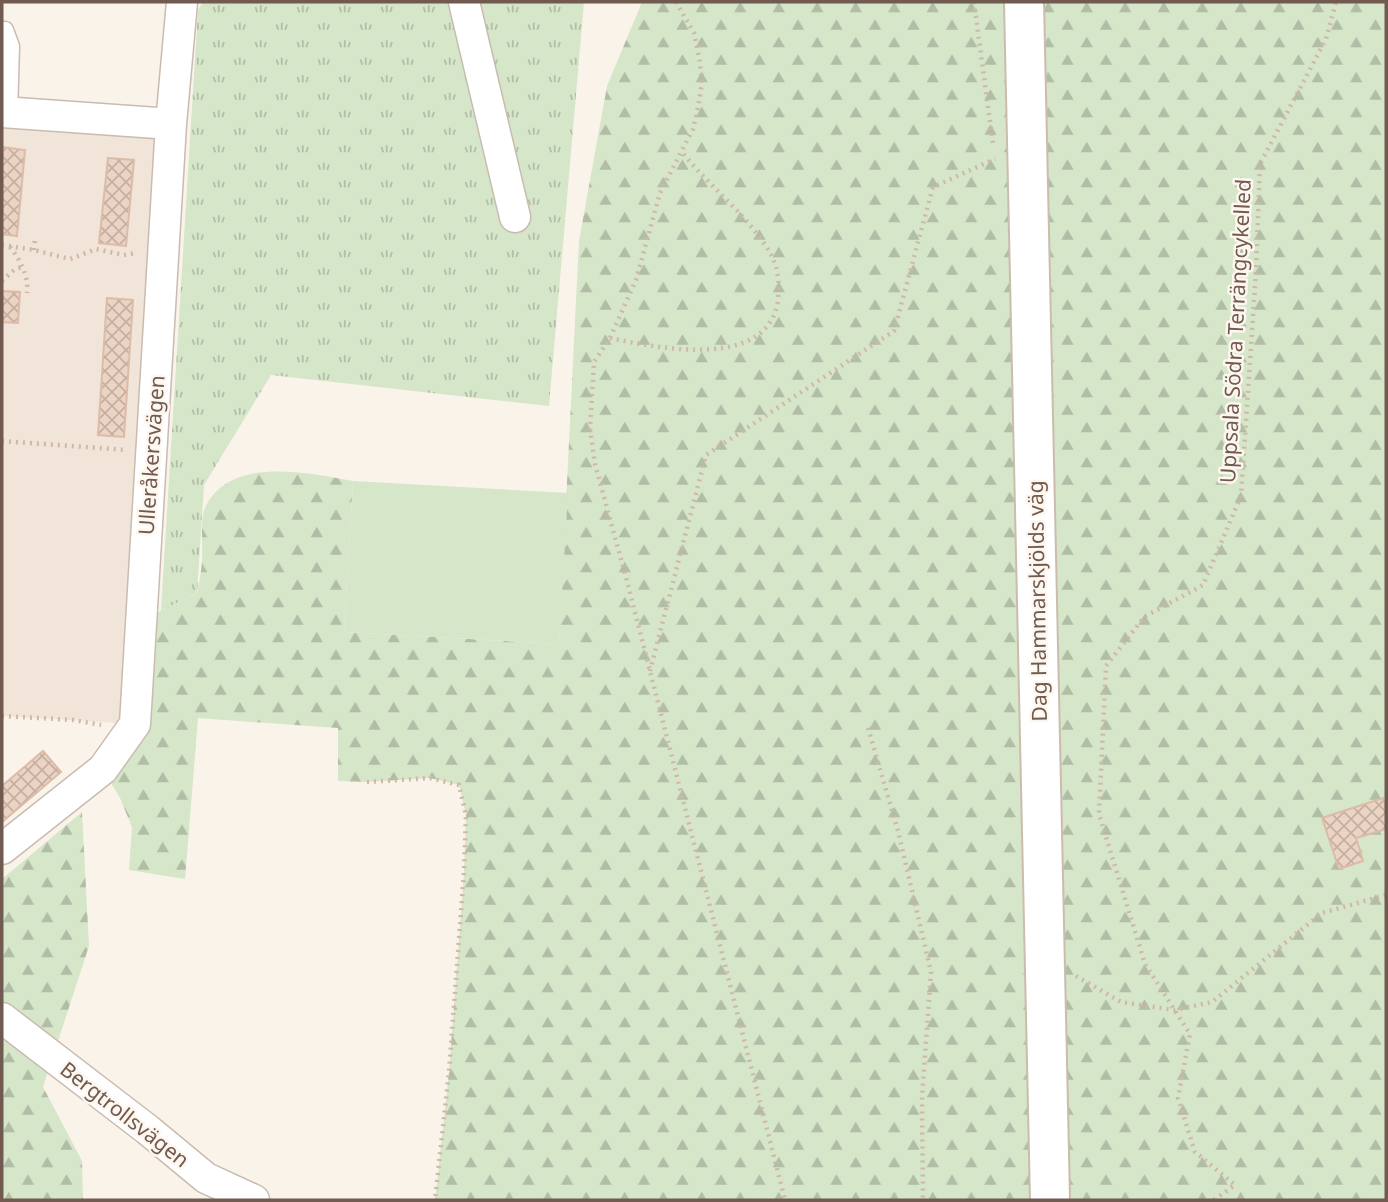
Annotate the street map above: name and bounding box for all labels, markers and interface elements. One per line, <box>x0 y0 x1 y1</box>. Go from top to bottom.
street label: Uppsala Södra Terrängcykelled <box>1213 178 1257 484</box>
street label: Ulleråkersvägen <box>131 374 171 536</box>
street label: Dag Hammarskjölds väg <box>1021 480 1053 722</box>
street label: Bergtrollsvägen <box>55 1055 195 1173</box>

